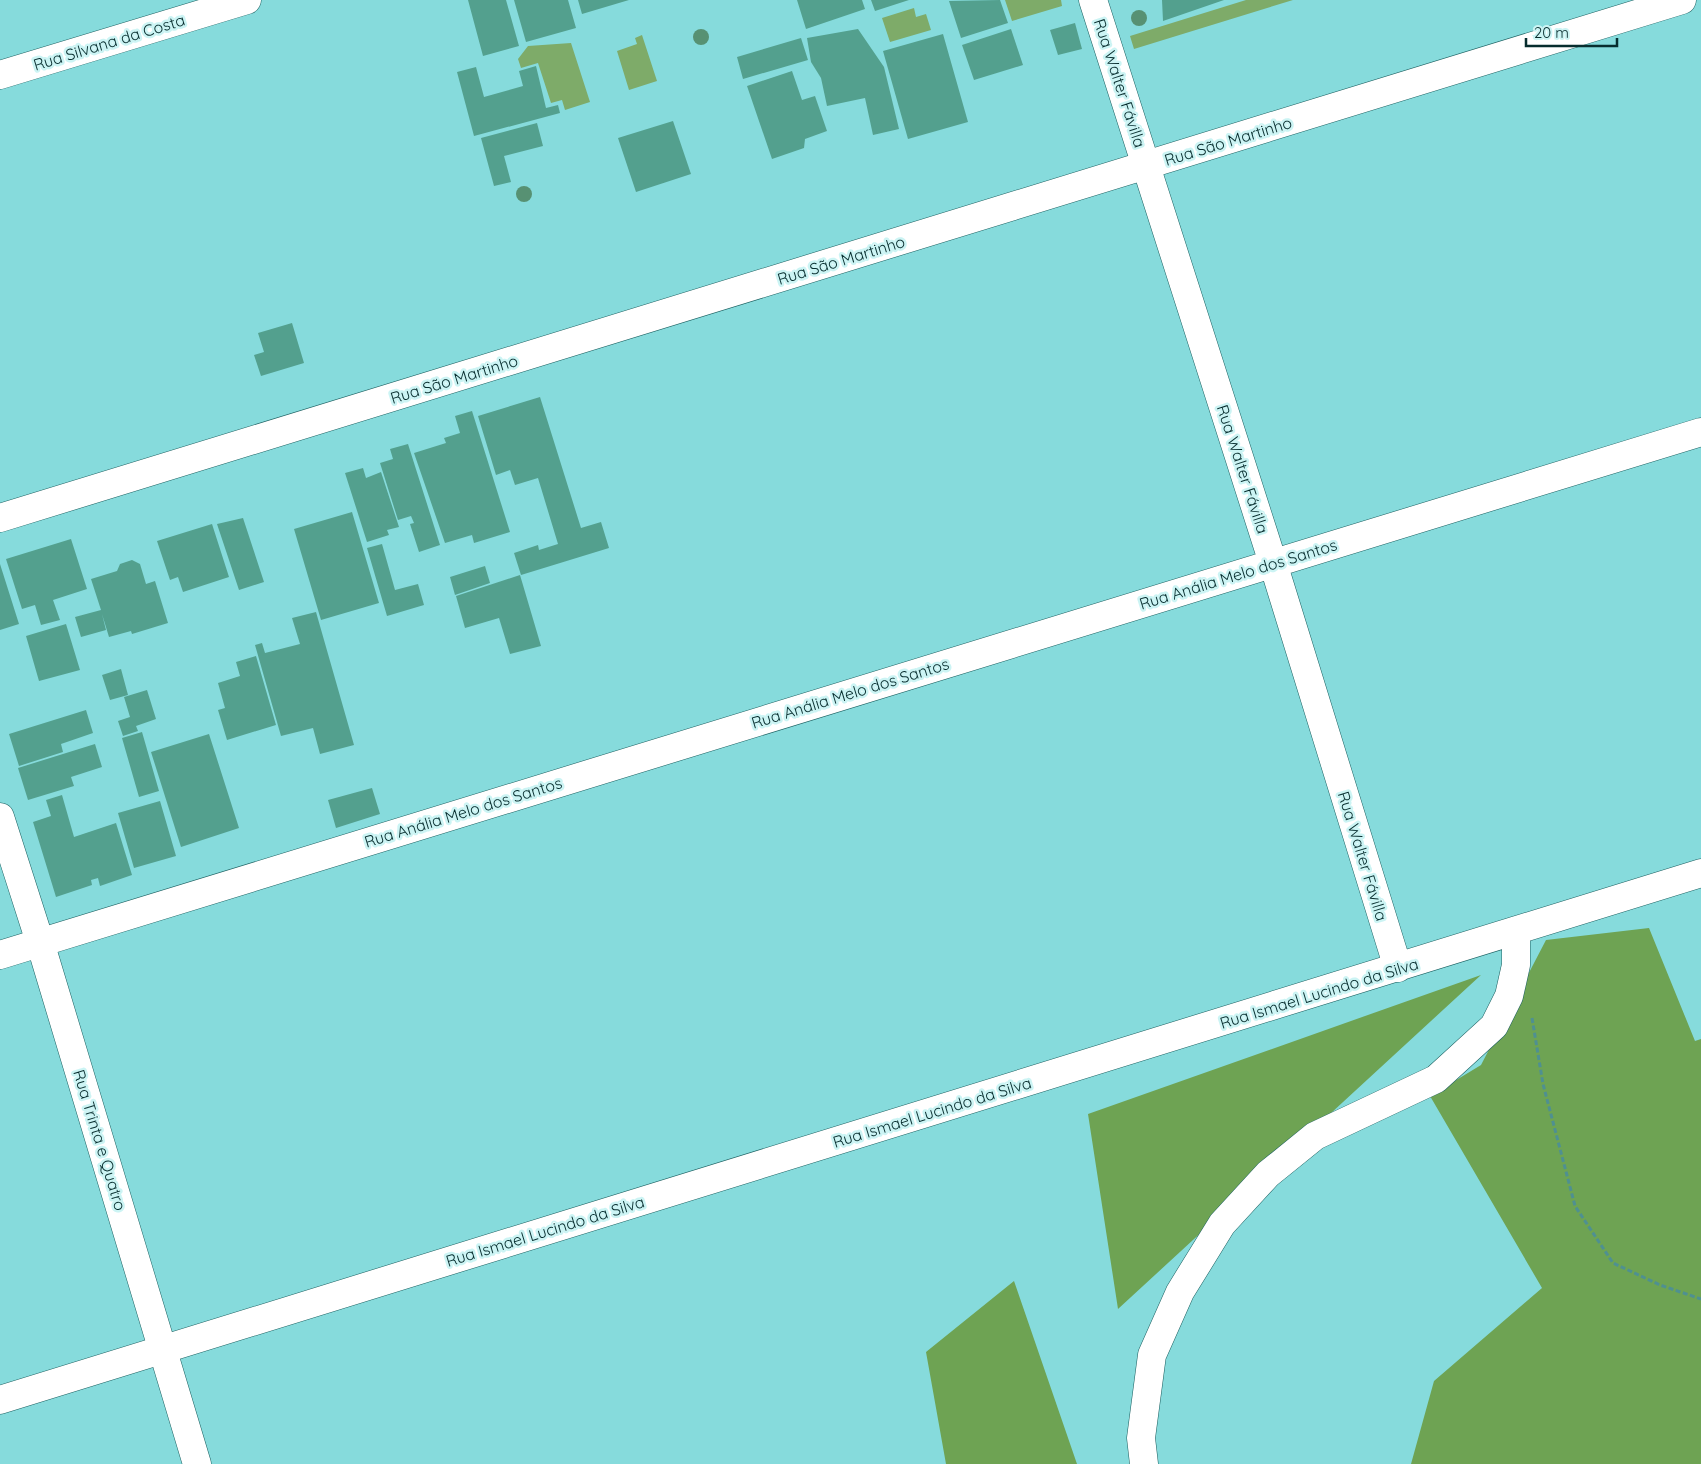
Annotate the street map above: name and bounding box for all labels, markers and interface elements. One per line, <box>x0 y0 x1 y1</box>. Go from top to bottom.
street label: Rua Silvana da Costa <box>31 9 187 75</box>
scale bar <box>1526 15 1617 47</box>
street label: Rua Walter Fávilla <box>1090 16 1150 150</box>
text: 20 m <box>1534 23 1569 42</box>
street label: Rua São Martinho <box>1162 112 1294 170</box>
street label: Rua São Martinho <box>775 231 907 289</box>
street label: Rua São Martinho <box>388 350 520 408</box>
street label: Rua Walter Fávilla <box>1213 402 1273 536</box>
street label: Rua Anália Melo dos Santos <box>1137 534 1339 614</box>
street label: Rua Anália Melo dos Santos <box>749 653 951 733</box>
street label: Rua Anália Melo dos Santos <box>362 772 564 852</box>
street label: Rua Walter Fávilla <box>1334 789 1392 923</box>
street label: Rua Ismael Lucindo da Silva <box>1217 953 1421 1033</box>
street label: Rua Trinta e Quatro <box>69 1067 131 1213</box>
street label: Rua Ismael Lucindo da Silva <box>830 1072 1034 1152</box>
street label: Rua Ismael Lucindo da Silva <box>443 1191 647 1271</box>

